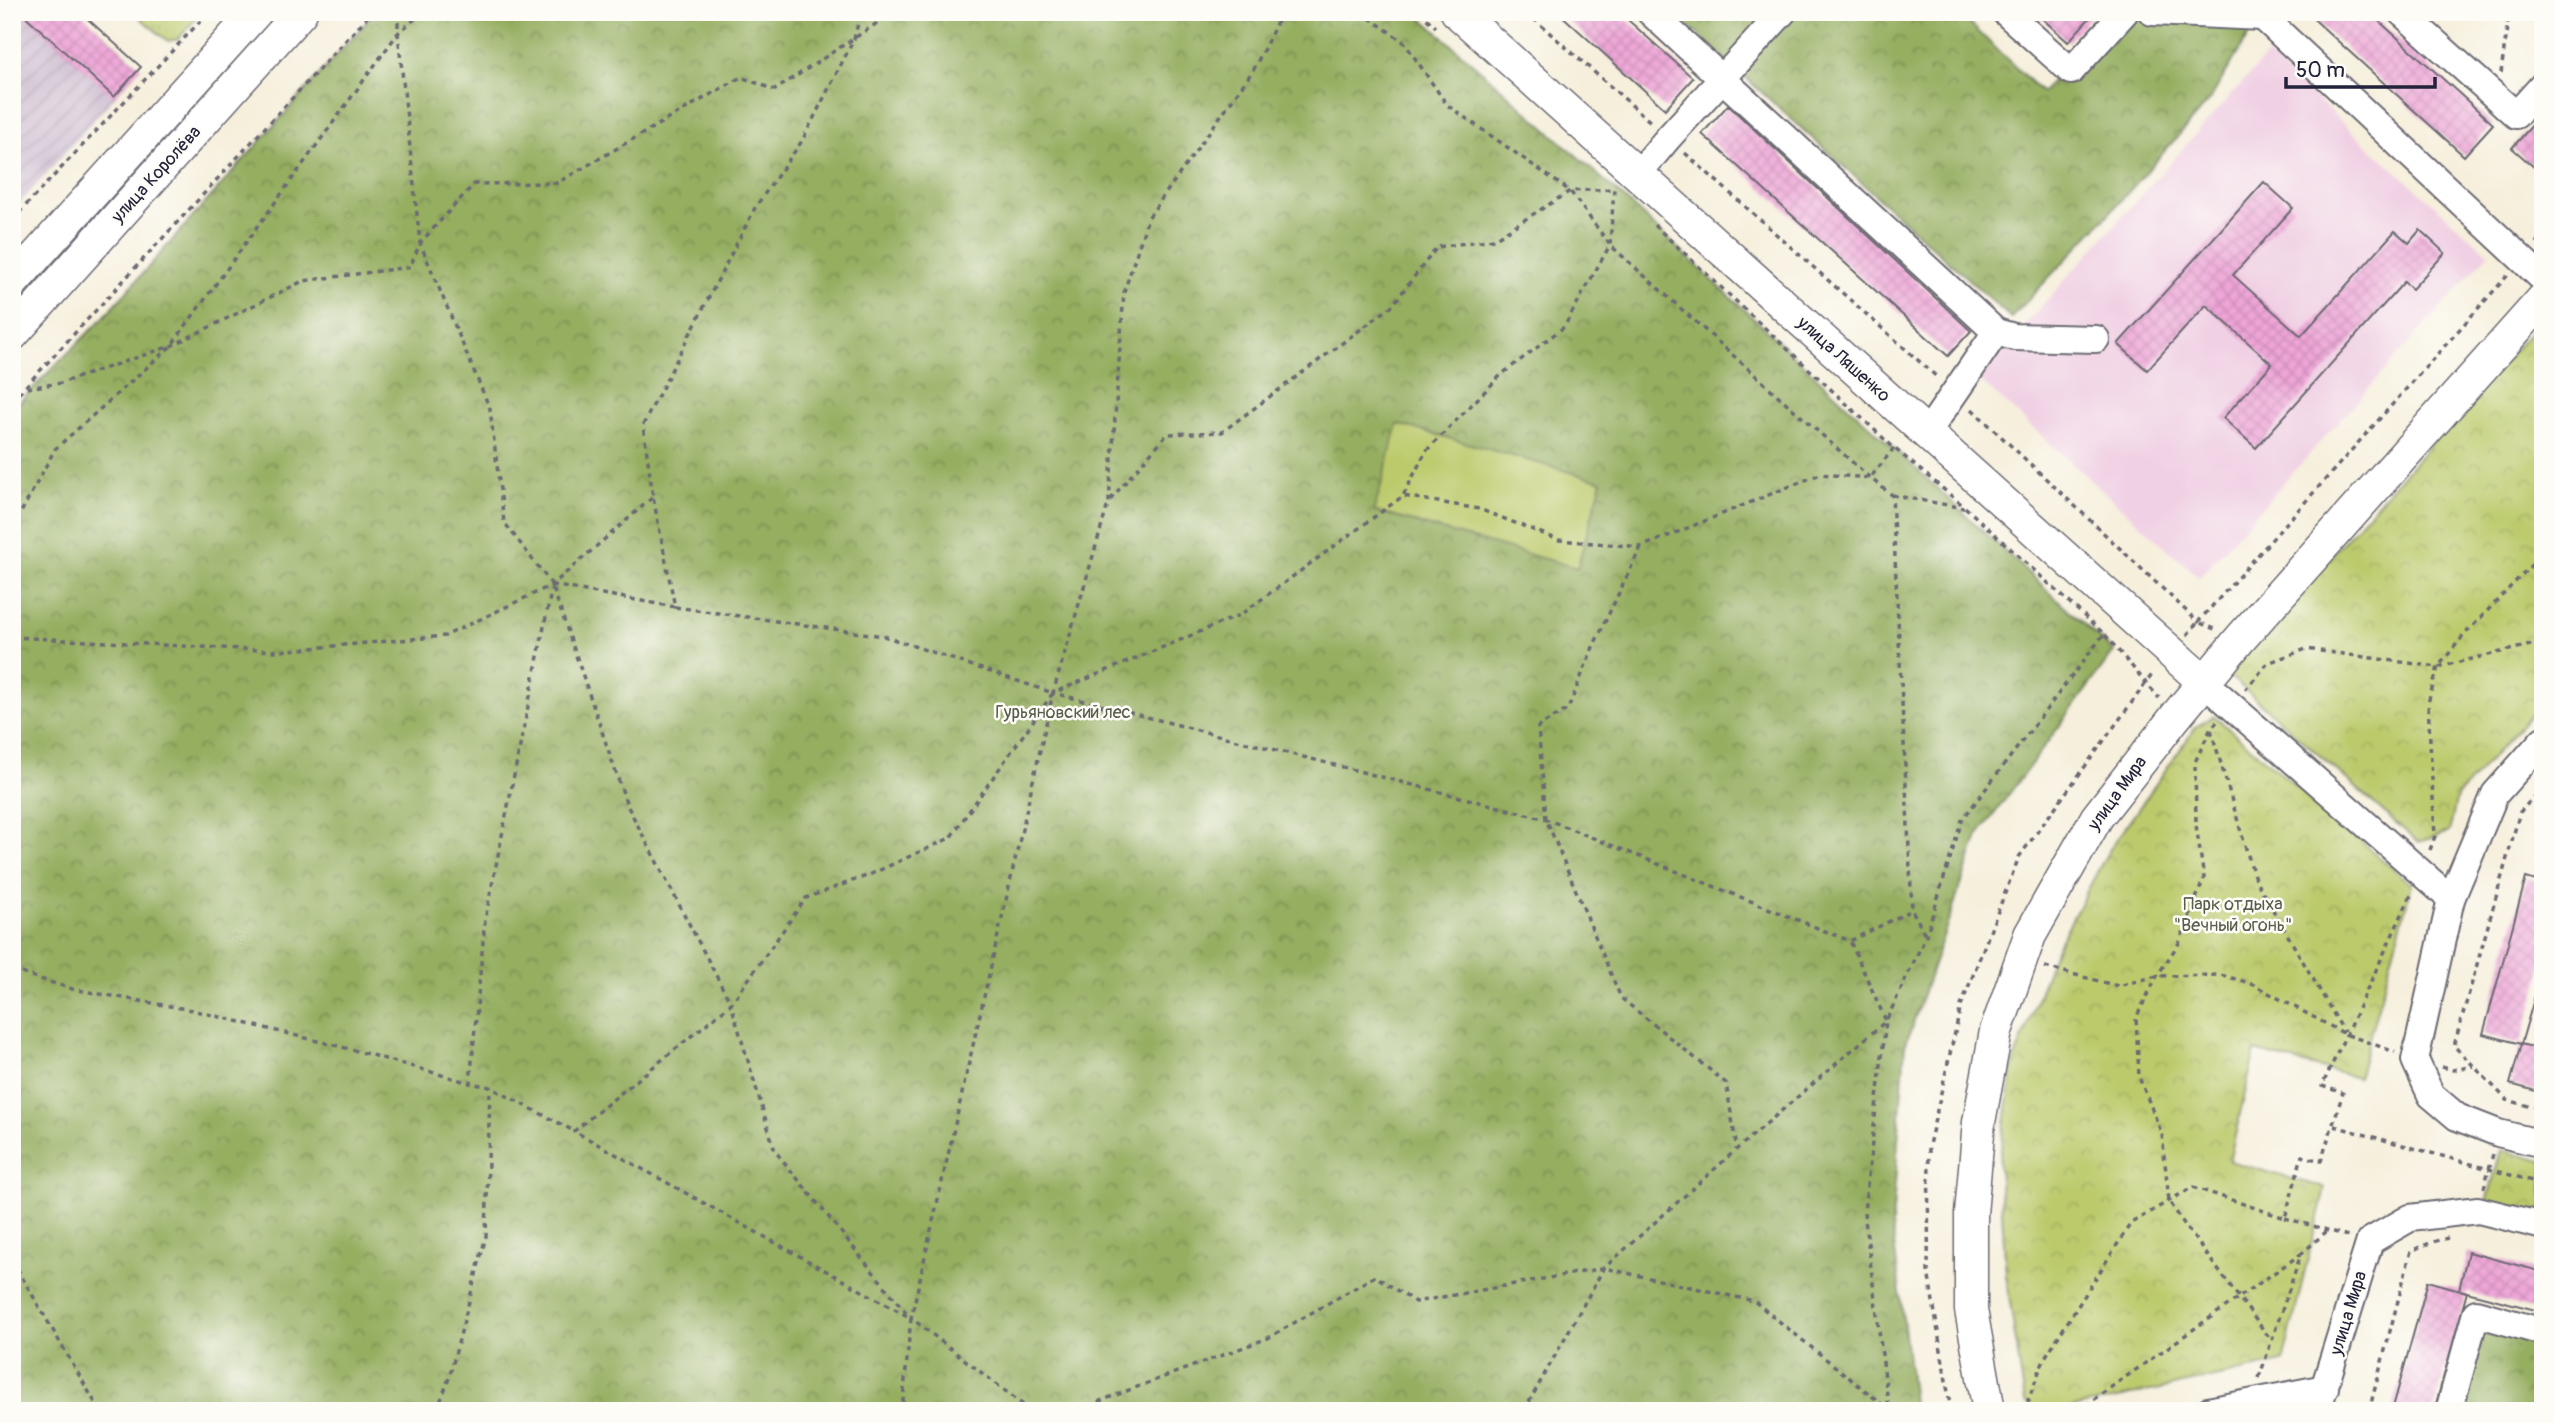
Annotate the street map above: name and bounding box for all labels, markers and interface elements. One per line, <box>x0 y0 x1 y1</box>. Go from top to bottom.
scale bar <box>2286 46 2434 90</box>
text: 50 m <box>2296 57 2345 84</box>
street label: улица Королёва <box>106 121 206 229</box>
street label: улица Ляшенко <box>1792 311 1895 407</box>
park label: Гурьяновский лес <box>995 701 1131 724</box>
street label: улица Мира <box>2082 752 2152 836</box>
park label: Парк отдыха "Вечный огонь" <box>2174 893 2292 937</box>
street label: улица Мира <box>2325 1268 2372 1359</box>

